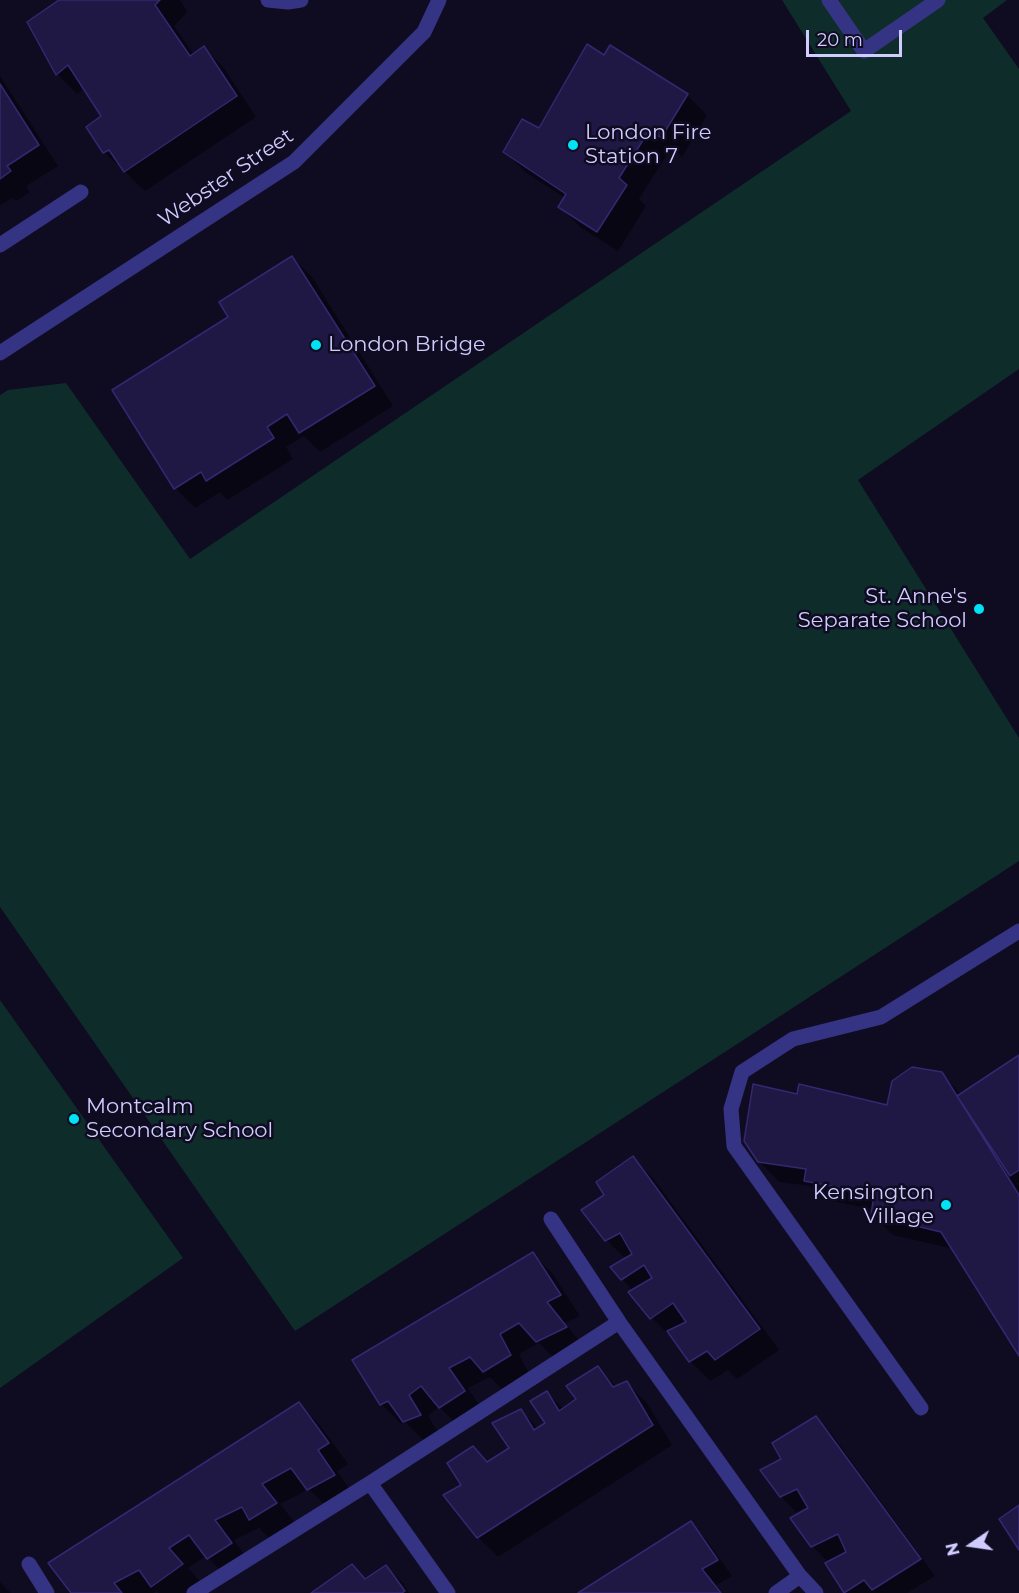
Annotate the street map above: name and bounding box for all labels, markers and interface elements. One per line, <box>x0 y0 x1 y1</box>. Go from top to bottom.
scale bar <box>809 18 905 56</box>
text: 20 m <box>817 29 863 51</box>
place label: London Fire Station 7 <box>585 120 711 170</box>
street label: Webster Street <box>154 123 298 233</box>
marker: London Fire Station 7 <box>566 138 580 152</box>
place label: London Bridge <box>328 332 486 358</box>
marker: London Bridge <box>309 338 323 352</box>
place label: St. Anne's Separate School <box>798 584 967 634</box>
marker: St. Anne's Separate School <box>972 602 986 616</box>
place label: Montcalm Secondary School <box>86 1094 273 1144</box>
marker: Montcalm Secondary School <box>67 1112 81 1126</box>
place label: Kensington Village <box>813 1180 934 1230</box>
marker: Kensington Village <box>939 1198 953 1212</box>
north arrow <box>941 1515 1001 1575</box>
text: N <box>942 1541 964 1558</box>

